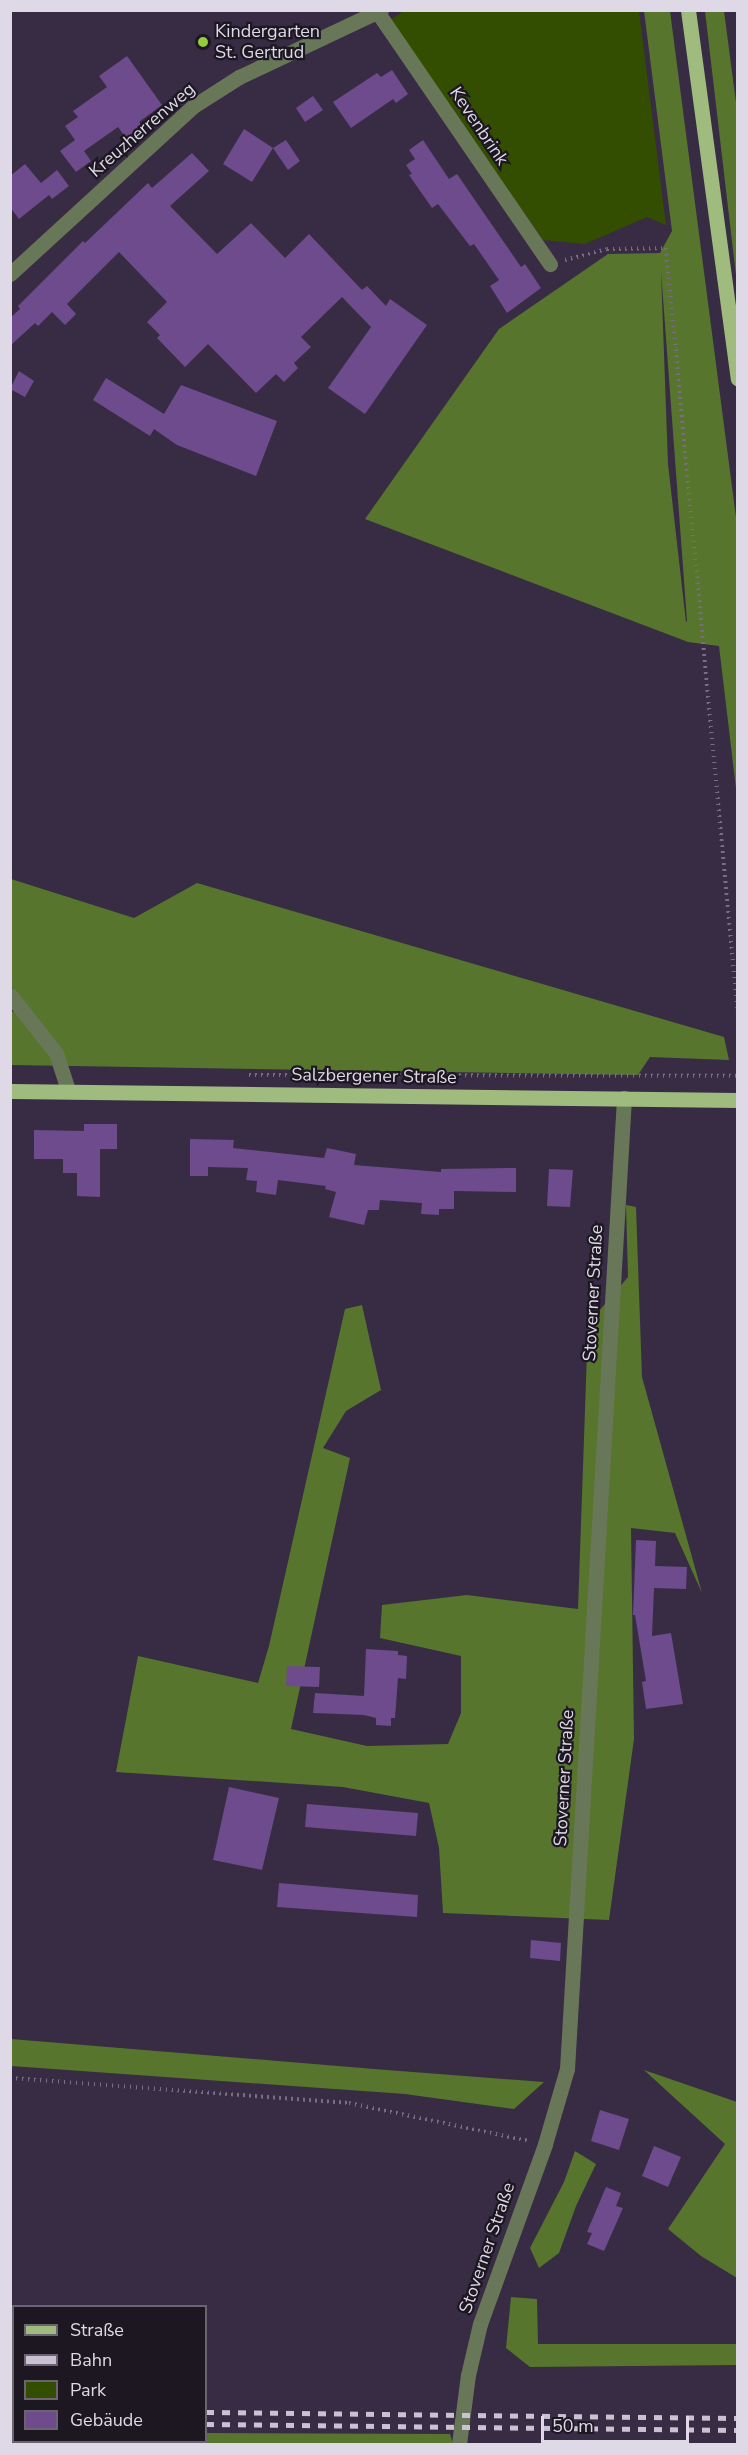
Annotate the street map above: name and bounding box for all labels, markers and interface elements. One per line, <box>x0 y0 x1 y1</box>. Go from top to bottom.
place label: Kindergarten St. Gertrud <box>215 21 320 63</box>
marker: Kindergarten St. Gertrud <box>196 35 210 49</box>
street label: Kreuzherrenweg <box>85 78 199 182</box>
street label: Kevenbrink <box>445 83 513 169</box>
street label: Salzbergener Straße <box>291 1064 457 1088</box>
street label: Stoverner Straße <box>579 1224 607 1362</box>
street label: Stoverner Straße <box>550 1709 578 1847</box>
street label: Stoverner Straße <box>454 2180 520 2316</box>
legend <box>12 2305 207 2443</box>
text: Straße <box>70 2318 124 2342</box>
text: Bahn <box>70 2348 112 2372</box>
text: Park <box>70 2378 106 2402</box>
scale bar <box>544 2404 692 2442</box>
text: Gebäude <box>70 2408 143 2432</box>
text: 50 m <box>552 2414 594 2438</box>

